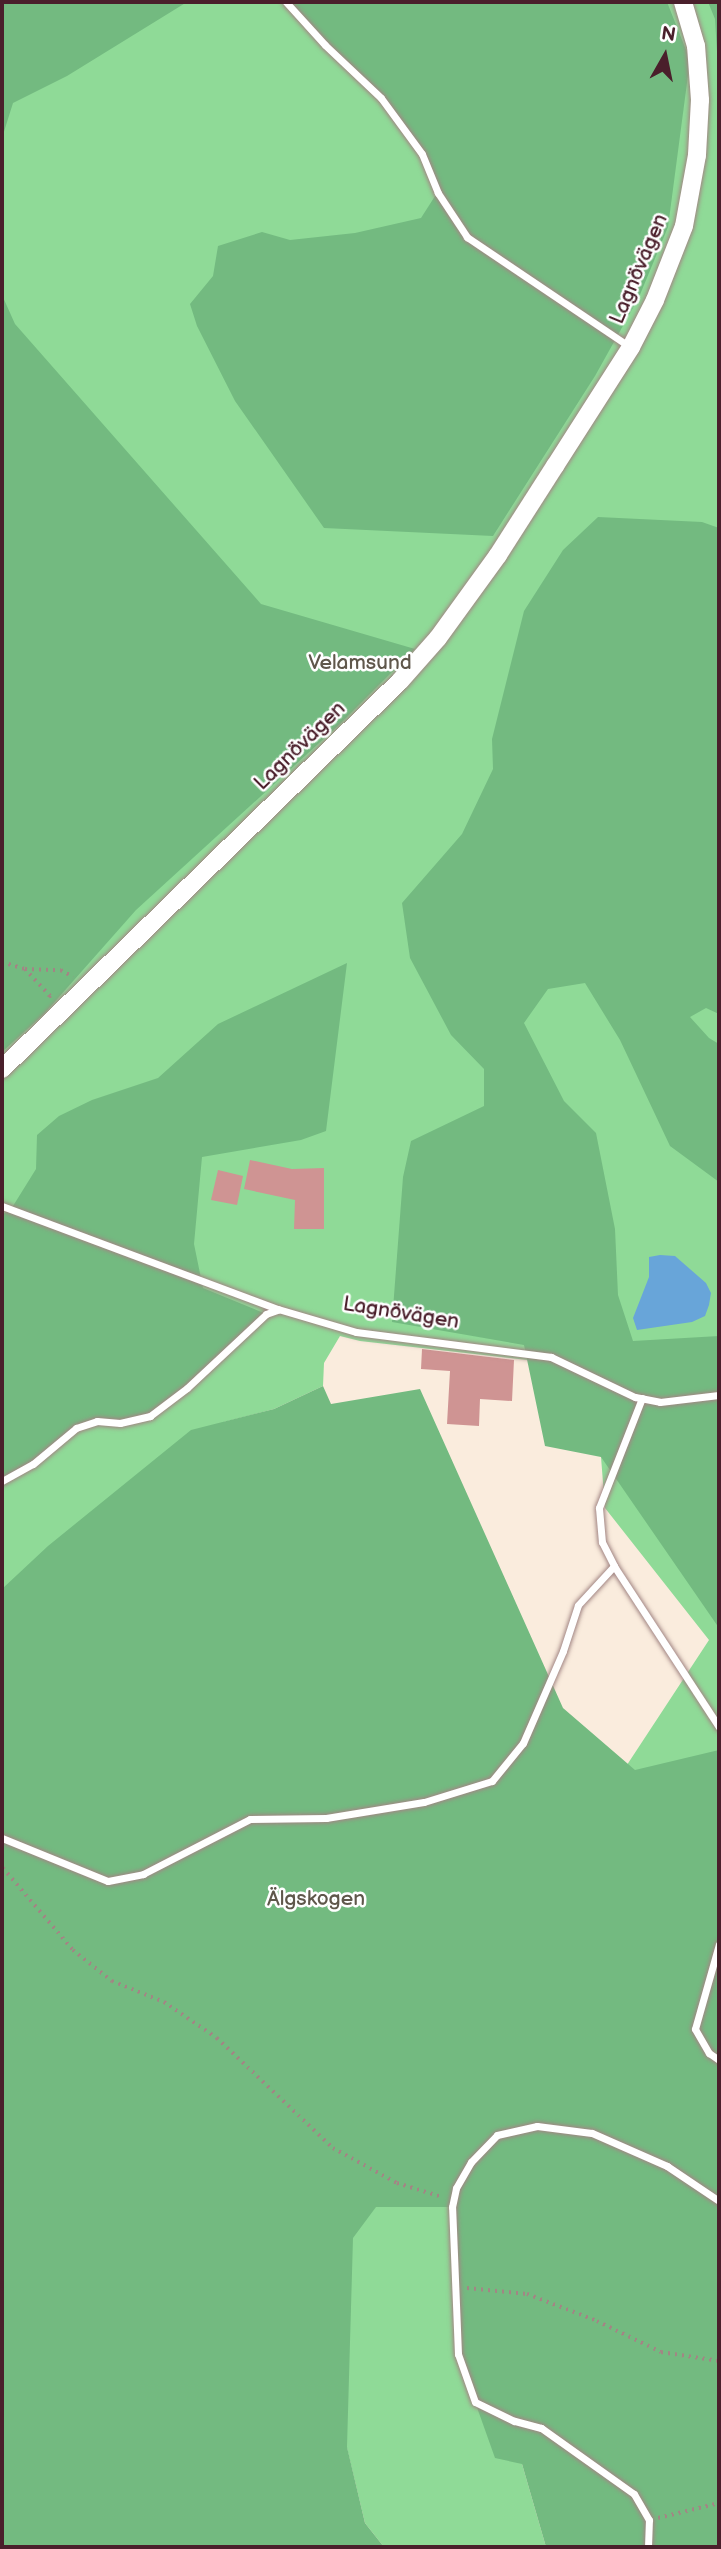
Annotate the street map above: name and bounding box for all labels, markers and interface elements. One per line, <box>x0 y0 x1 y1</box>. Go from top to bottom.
north arrow <box>630 21 700 91</box>
text: N <box>660 22 677 47</box>
street label: Lagnövägen <box>605 210 673 328</box>
park label: Velamsund <box>308 650 412 676</box>
street label: Lagnövägen <box>249 696 351 796</box>
street label: Lagnövägen <box>341 1291 461 1335</box>
park label: Älgskogen <box>267 1886 365 1912</box>

